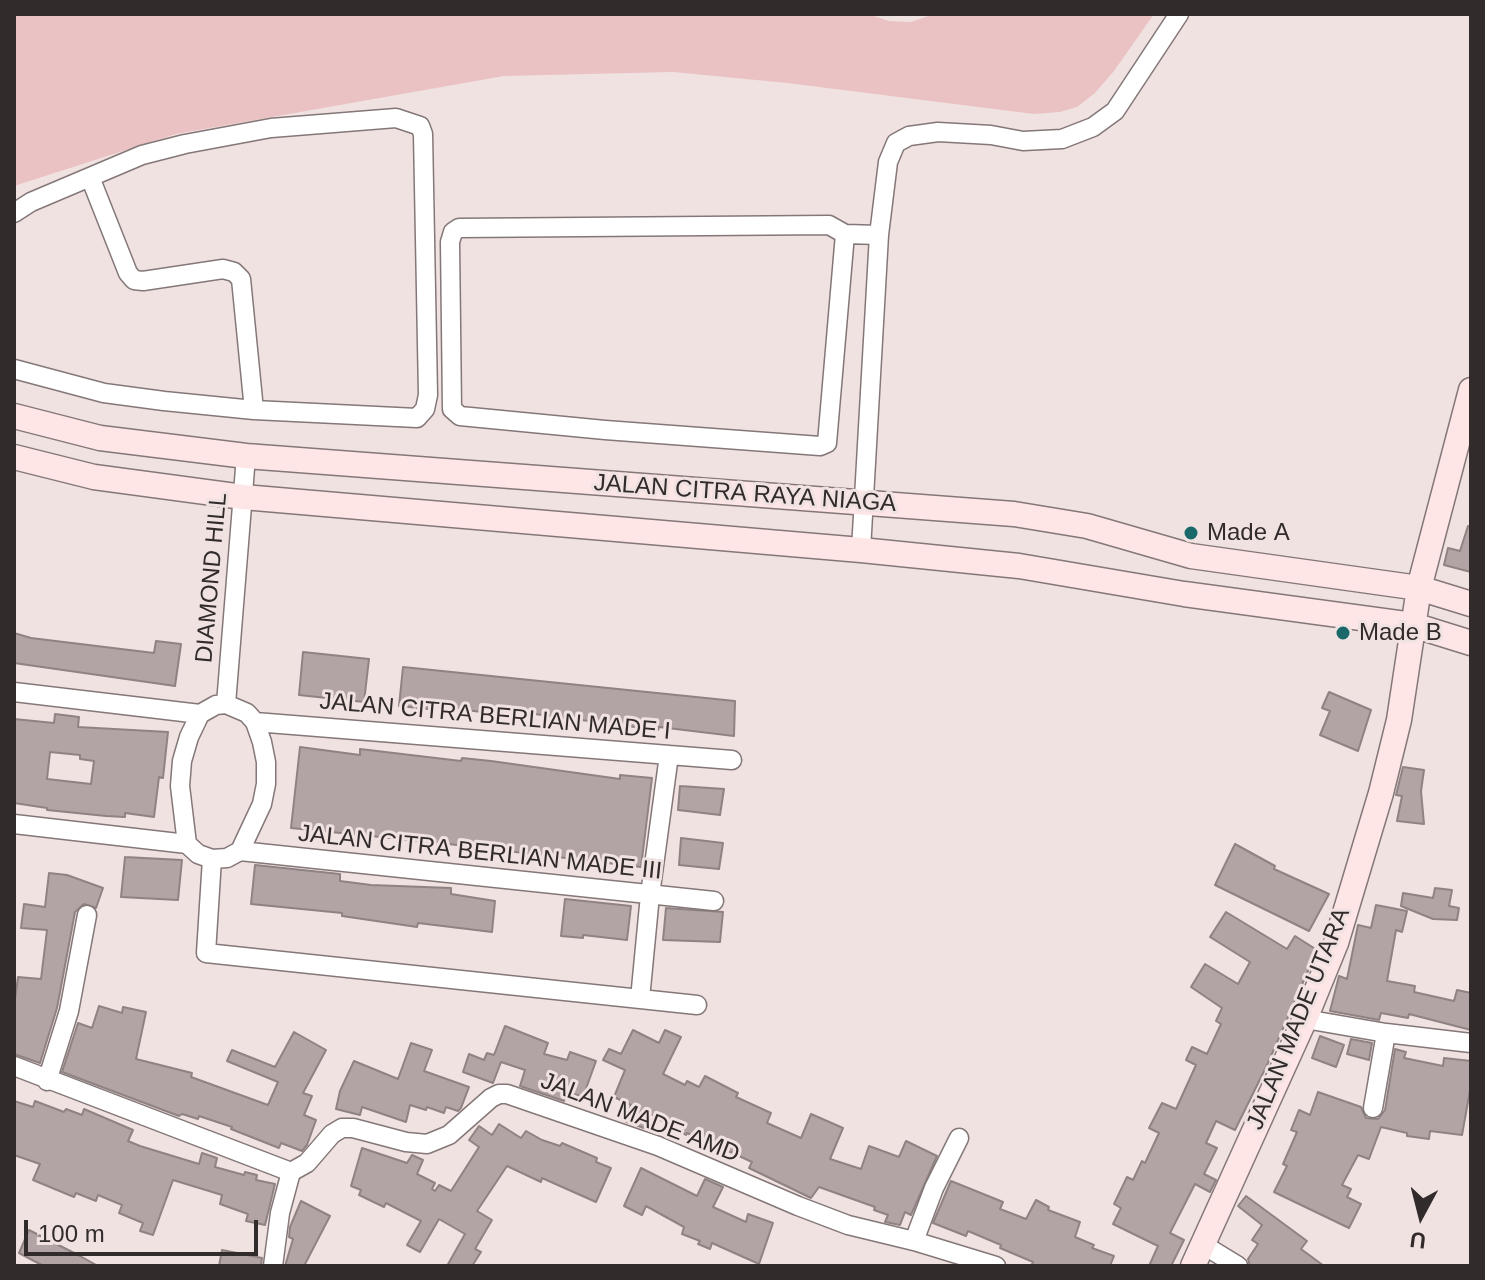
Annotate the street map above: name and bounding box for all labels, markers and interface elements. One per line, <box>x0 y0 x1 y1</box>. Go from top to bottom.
street label: JALAN CITRA RAYA NIAGA <box>593 469 897 519</box>
street label: DIAMOND HILL <box>190 492 234 664</box>
place label: Made A <box>1207 519 1290 547</box>
marker: Made A <box>1182 524 1200 542</box>
place label: Made B <box>1359 619 1442 647</box>
marker: Made B <box>1334 624 1352 642</box>
street label: JALAN CITRA BERLIAN MADE I <box>318 687 672 747</box>
street label: JALAN CITRA BERLIAN MADE III <box>297 820 663 886</box>
street label: JALAN MADE UTARA <box>1241 904 1357 1134</box>
street label: JALAN MADE AMD <box>536 1067 744 1169</box>
north arrow <box>1381 1176 1461 1256</box>
scale bar <box>28 1204 262 1254</box>
text: 100 m <box>38 1220 105 1247</box>
text: U <box>1409 1227 1427 1254</box>

